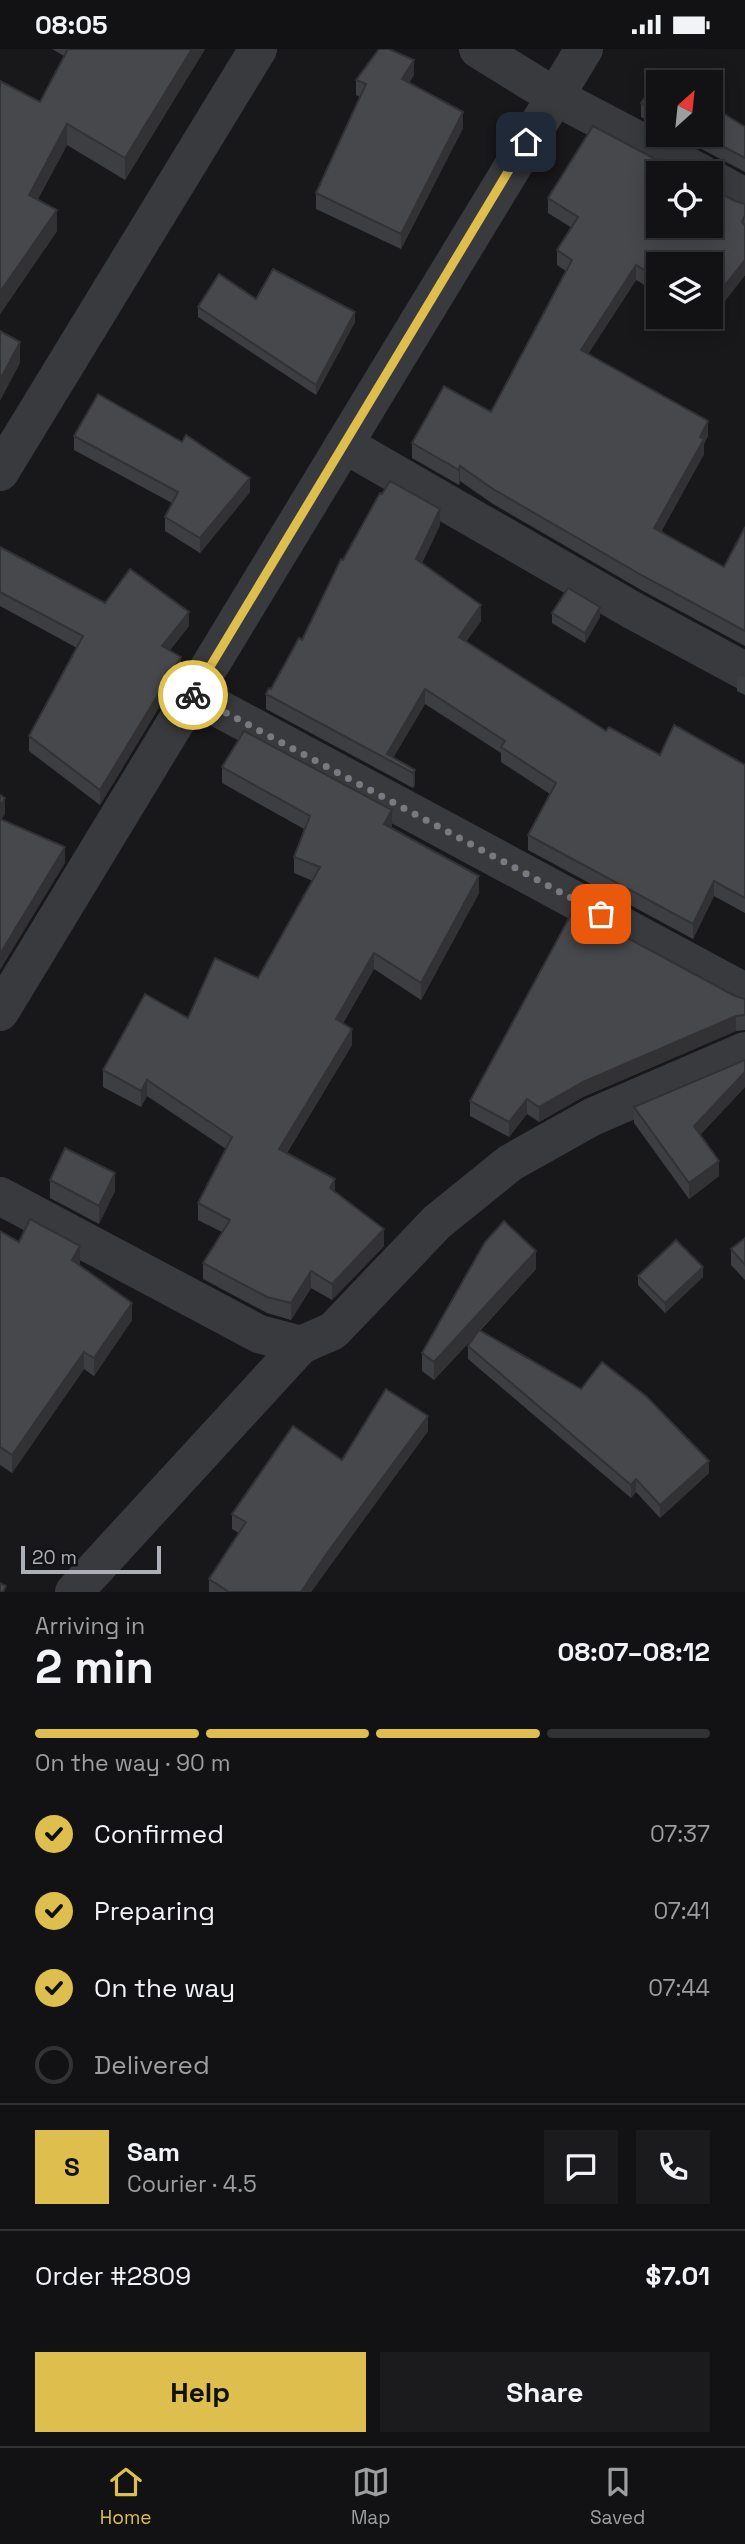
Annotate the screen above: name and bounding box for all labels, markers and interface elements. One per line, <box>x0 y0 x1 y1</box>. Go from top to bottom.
text: 08:05 <box>35 8 108 42</box>
north arrow <box>646 70 723 147</box>
map controls <box>646 70 723 329</box>
pin <box>496 112 556 172</box>
icon: home <box>507 123 545 161</box>
button: locate <box>646 161 723 238</box>
button: layers <box>646 252 723 329</box>
courier <box>158 660 228 730</box>
icon: bike <box>174 676 212 714</box>
pin <box>571 884 631 944</box>
icon: bag <box>582 895 620 933</box>
scale bar <box>21 1543 161 1575</box>
text: 20 m <box>32 1545 77 1570</box>
text: Arriving in <box>35 1611 145 1641</box>
text: 08:07–08:12 <box>558 1635 710 1669</box>
text: 2 min <box>35 1638 154 1696</box>
text: On the way · 90 m <box>35 1748 230 1778</box>
icon: check <box>35 1815 73 1853</box>
text: Confirmed <box>94 1817 224 1851</box>
text: 07:37 <box>650 1819 710 1849</box>
icon: check <box>35 1892 73 1930</box>
text: Preparing <box>94 1894 215 1928</box>
text: 07:41 <box>653 1896 710 1926</box>
icon: check <box>35 1969 73 2007</box>
text: On the way <box>94 1971 235 2005</box>
text: 07:44 <box>648 1973 710 2003</box>
text: Delivered <box>94 2048 210 2082</box>
button: chat <box>544 2130 618 2204</box>
button: phone <box>636 2130 710 2204</box>
text: Sam <box>127 2135 180 2169</box>
text: S <box>64 2150 80 2184</box>
text: Courier · 4.5 <box>127 2169 257 2199</box>
text: Order #2809 <box>35 2259 191 2293</box>
text: $7.01 <box>646 2259 710 2293</box>
button: Help <box>35 2352 366 2432</box>
button: Share <box>380 2352 710 2432</box>
tab: Home <box>100 2463 151 2530</box>
tab: Map <box>351 2463 390 2530</box>
tab: Saved <box>590 2463 645 2530</box>

